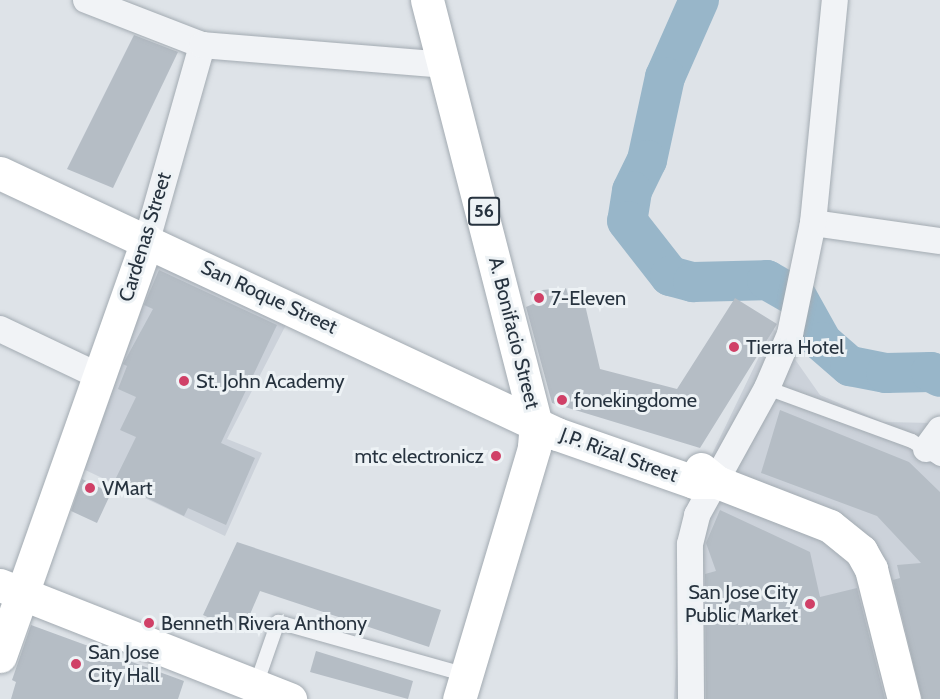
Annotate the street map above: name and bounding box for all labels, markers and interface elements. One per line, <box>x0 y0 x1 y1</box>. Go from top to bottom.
street label: Cardenas Street <box>114 169 176 305</box>
road number: 56 <box>468 196 500 226</box>
street label: San Roque Street <box>197 255 341 339</box>
street label: A. Bonifacio Street <box>484 255 544 411</box>
place label: 7-Eleven <box>551 286 626 310</box>
marker: 7-Eleven <box>532 291 546 305</box>
place label: Tierra Hotel <box>746 335 844 359</box>
marker: Tierra Hotel <box>727 340 741 354</box>
place label: St. John Academy <box>196 369 345 393</box>
marker: St. John Academy <box>177 374 191 388</box>
place label: fonekingdome <box>574 388 697 412</box>
marker: fonekingdome <box>555 393 569 407</box>
street label: J.P. Rizal Street <box>557 423 681 487</box>
place label: mtc electronicz <box>354 444 484 468</box>
marker: mtc electronicz <box>489 449 503 463</box>
place label: VMart <box>102 476 153 500</box>
marker: VMart <box>83 481 97 495</box>
place label: San Jose City Public Market <box>685 580 798 627</box>
marker: San Jose City Public Market <box>803 597 817 611</box>
place label: Benneth Rivera Anthony <box>161 611 367 635</box>
marker: Benneth Rivera Anthony <box>142 616 156 630</box>
place label: San Jose City Hall <box>88 640 159 687</box>
marker: San Jose City Hall <box>69 657 83 671</box>

